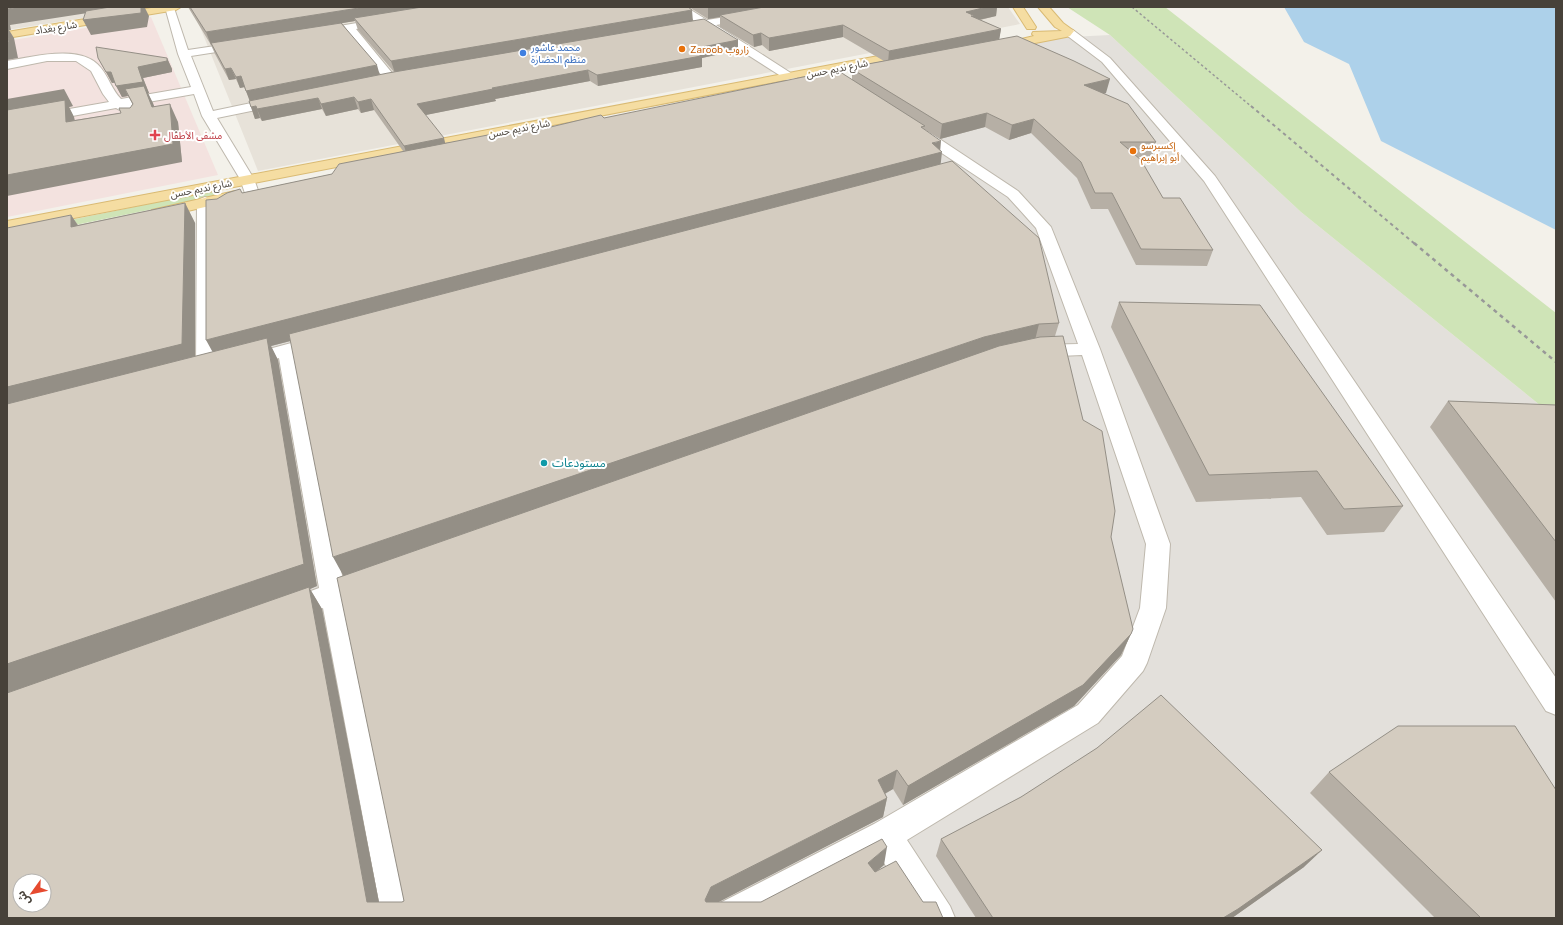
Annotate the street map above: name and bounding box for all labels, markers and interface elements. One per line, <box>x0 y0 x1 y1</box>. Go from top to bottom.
street label: شارع بغداد <box>34 18 78 38</box>
place label: محمد عاشور منظم الحضارة <box>530 41 586 67</box>
place label: Zaroob زاروب <box>690 43 750 56</box>
marker: Zaroob زاروب <box>677 44 687 54</box>
marker: محمد عاشور منظم الحضارة <box>518 48 528 58</box>
street label: شارع نديم حسن <box>805 56 869 82</box>
street label: شارع نديم حسن <box>487 116 551 142</box>
marker: مشفى الأطفال <box>149 129 161 141</box>
place label: مشفى الأطفال <box>164 129 222 142</box>
place label: إكسبرسو أبو إبراهيم <box>1141 139 1180 165</box>
marker: إكسبرسو أبو إبراهيم <box>1128 146 1138 156</box>
street label: شارع نديم حسن <box>169 176 233 202</box>
place label: مستودعات <box>552 456 606 470</box>
marker: مستودعات <box>539 458 549 468</box>
north arrow <box>12 873 52 913</box>
text: ش <box>14 888 34 908</box>

